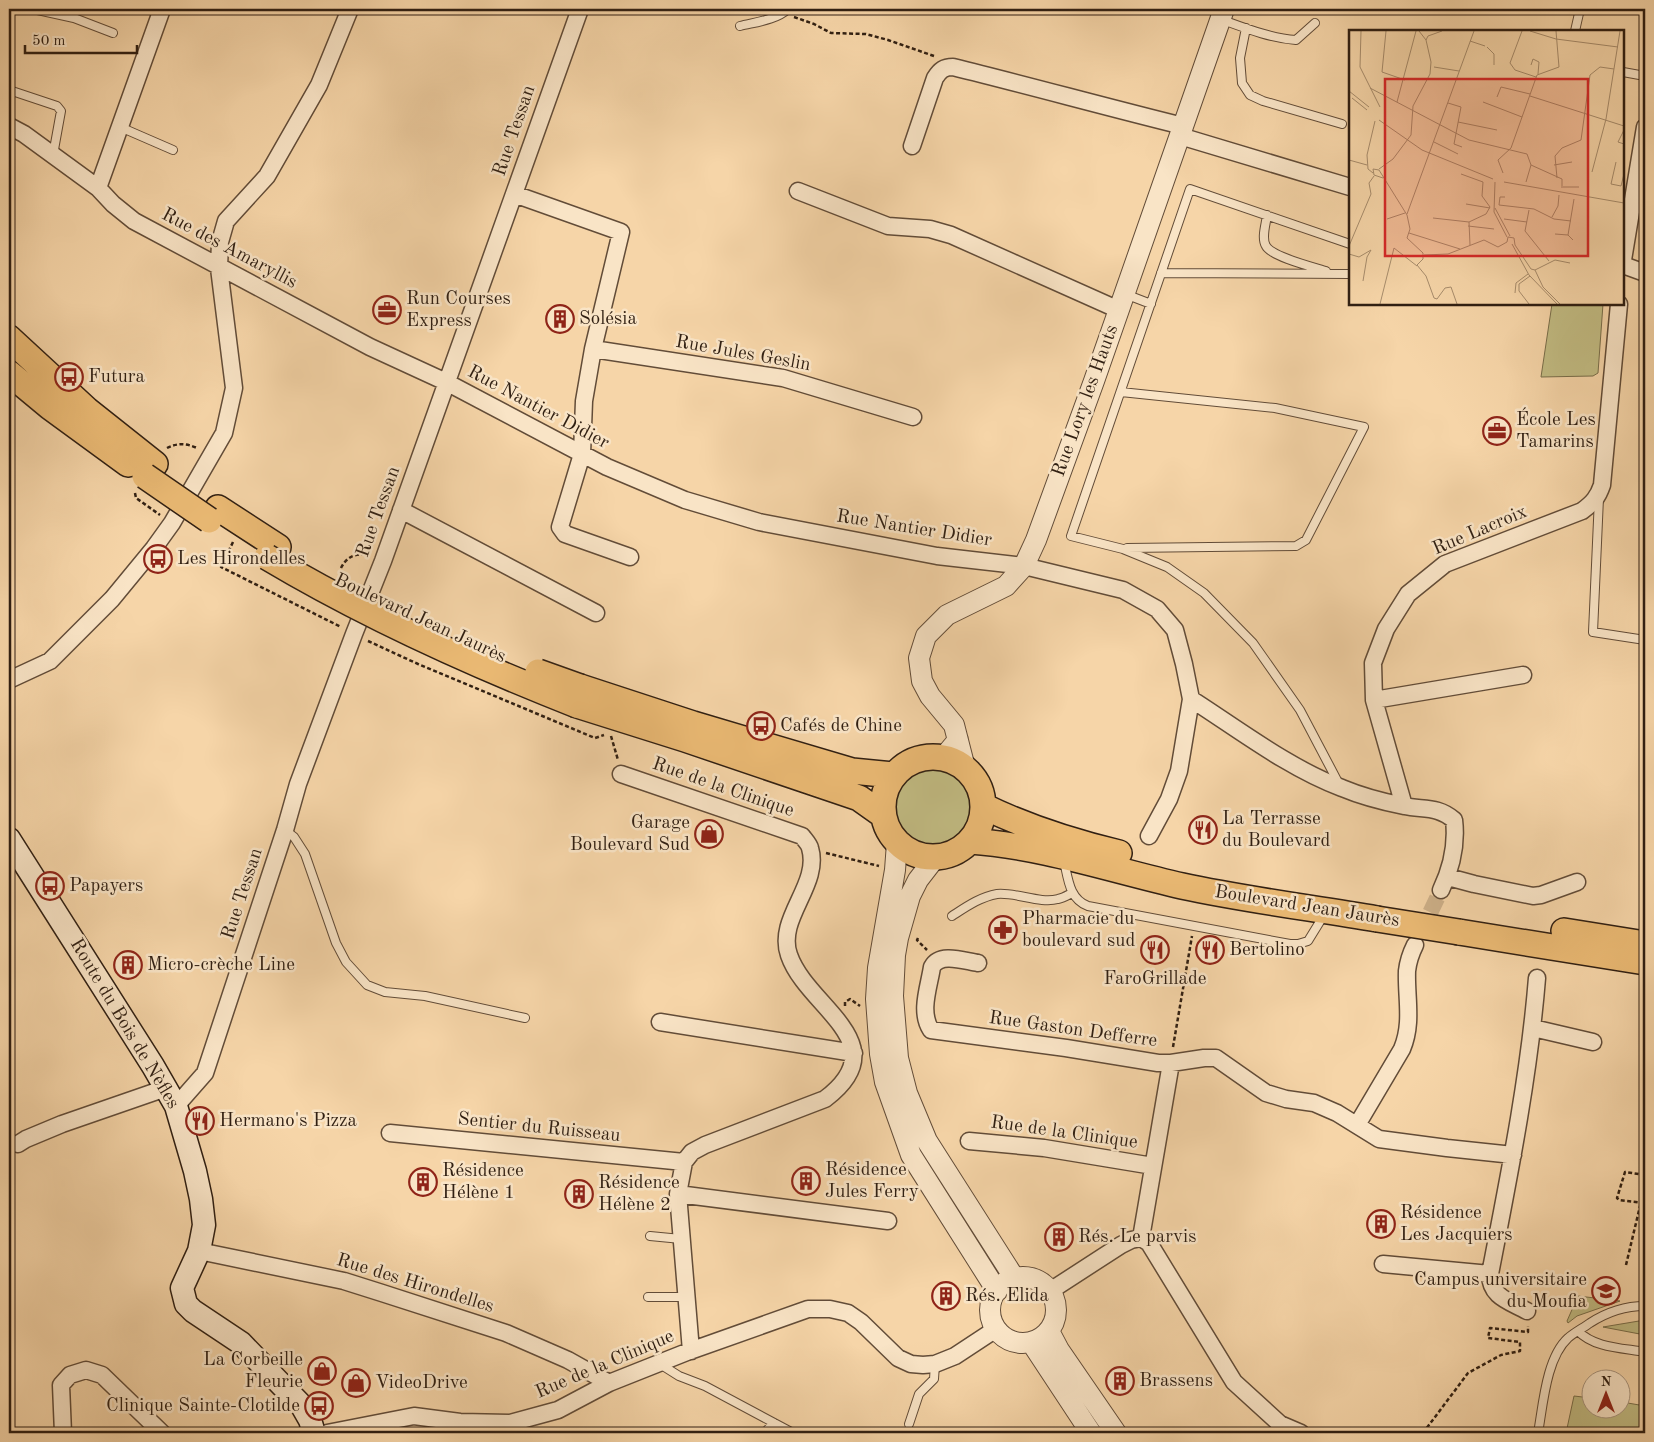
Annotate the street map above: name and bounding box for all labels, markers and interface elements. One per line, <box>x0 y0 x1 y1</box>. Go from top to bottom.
scale bar <box>25 22 138 54</box>
inset map <box>1349 30 1624 305</box>
text: 50 m <box>32 34 66 49</box>
street label: Rue Tessan <box>491 83 539 179</box>
street label: Rue des Amaryllis <box>158 205 300 293</box>
place label: Run Courses Express <box>406 290 511 331</box>
office icon: Run Courses Express <box>372 295 402 325</box>
building icon: Solésia <box>545 304 575 334</box>
place label: Solésia <box>579 310 637 329</box>
street label: Rue Lory les Hauts <box>1050 323 1122 479</box>
street label: Rue Jules Geslin <box>674 333 812 375</box>
bus stop icon: Futura <box>54 362 84 392</box>
street label: Rue Nantier Didier <box>464 363 612 453</box>
place label: Futura <box>88 368 146 387</box>
place label: École Les Tamarins <box>1516 407 1596 452</box>
office icon: École Les Tamarins <box>1482 416 1512 446</box>
street label: Rue Tessan <box>354 464 404 560</box>
street label: Rue Lacroix <box>1430 503 1530 559</box>
street label: Rue Nantier Didier <box>835 507 993 551</box>
bus stop icon: Les Hirondelles <box>143 544 173 574</box>
place label: Les Hirondelles <box>177 550 306 569</box>
street label: Boulevard Jean Jaurès <box>331 571 509 667</box>
bus stop icon: Cafés de Chine <box>746 711 776 741</box>
place label: Cafés de Chine <box>780 717 902 736</box>
street label: Rue de la Clinique <box>650 755 796 821</box>
place label: La Terrasse du Boulevard <box>1222 810 1331 851</box>
place label: Garage Boulevard Sud <box>570 814 690 855</box>
restaurant icon: La Terrasse du Boulevard <box>1188 815 1218 845</box>
shop icon: Garage Boulevard Sud <box>694 819 724 849</box>
street label: Rue Tessan <box>219 846 267 942</box>
bus stop icon: Papayers <box>35 871 65 901</box>
place label: Papayers <box>69 877 143 896</box>
street label: Boulevard Jean Jaurès <box>1213 883 1401 931</box>
place label: Pharmacie du boulevard sud <box>1022 910 1135 951</box>
pharmacy icon: Pharmacie du boulevard sud <box>988 915 1018 945</box>
restaurant icon: FaroGrillade <box>1140 935 1170 965</box>
restaurant icon: Bertolino <box>1195 935 1225 965</box>
street label: Route du Bois de Nèfles <box>66 936 182 1112</box>
place label: Bertolino <box>1229 941 1305 960</box>
building icon: Micro-crèche Line <box>113 950 143 980</box>
place label: Micro-crèche Line <box>147 956 295 975</box>
place label: FaroGrillade <box>1103 970 1207 989</box>
street label: Rue Gaston Defferre <box>988 1009 1158 1051</box>
restaurant icon: Hermano's Pizza <box>185 1106 215 1136</box>
street label: Sentier du Ruisseau <box>457 1110 621 1146</box>
place label: Hermano's Pizza <box>219 1112 358 1131</box>
street label: Rue de la Clinique <box>989 1113 1139 1153</box>
place label: Résidence Jules Ferry <box>825 1161 919 1202</box>
place label: Résidence Hélène 1 <box>442 1162 524 1203</box>
building icon: Résidence Jules Ferry <box>791 1166 821 1196</box>
building icon: Résidence Hélène 1 <box>408 1167 438 1197</box>
place label: Résidence Hélène 2 <box>598 1174 680 1215</box>
building icon: Résidence Hélène 2 <box>564 1179 594 1209</box>
place label: Résidence Les Jacquiers <box>1400 1204 1513 1245</box>
building icon: Résidence Les Jacquiers <box>1366 1209 1396 1239</box>
building icon: Rés. Le parvis <box>1044 1222 1074 1252</box>
place label: Rés. Le parvis <box>1078 1228 1196 1247</box>
street label: Rue des Hirondelles <box>334 1251 496 1317</box>
place label: Campus universitaire du Moufia <box>1414 1271 1588 1312</box>
school or university icon: Campus universitaire du Moufia <box>1591 1276 1621 1306</box>
building icon: Rés. Elida <box>931 1281 961 1311</box>
place label: Rés. Elida <box>965 1287 1050 1306</box>
street label: Rue de la Clinique <box>533 1327 677 1403</box>
place label: La Corbeille Fleurie <box>203 1351 303 1392</box>
shop icon: La Corbeille Fleurie <box>307 1356 337 1386</box>
building icon: Brassens <box>1105 1366 1135 1396</box>
shop icon: VideoDrive <box>341 1368 371 1398</box>
north arrow <box>1582 1370 1632 1420</box>
place label: Brassens <box>1139 1372 1213 1391</box>
place label: VideoDrive <box>375 1374 468 1393</box>
text: N <box>1601 1375 1612 1389</box>
bus stop icon: Clinique Sainte-Clotilde <box>304 1391 334 1421</box>
place label: Clinique Sainte-Clotilde <box>106 1397 300 1416</box>

